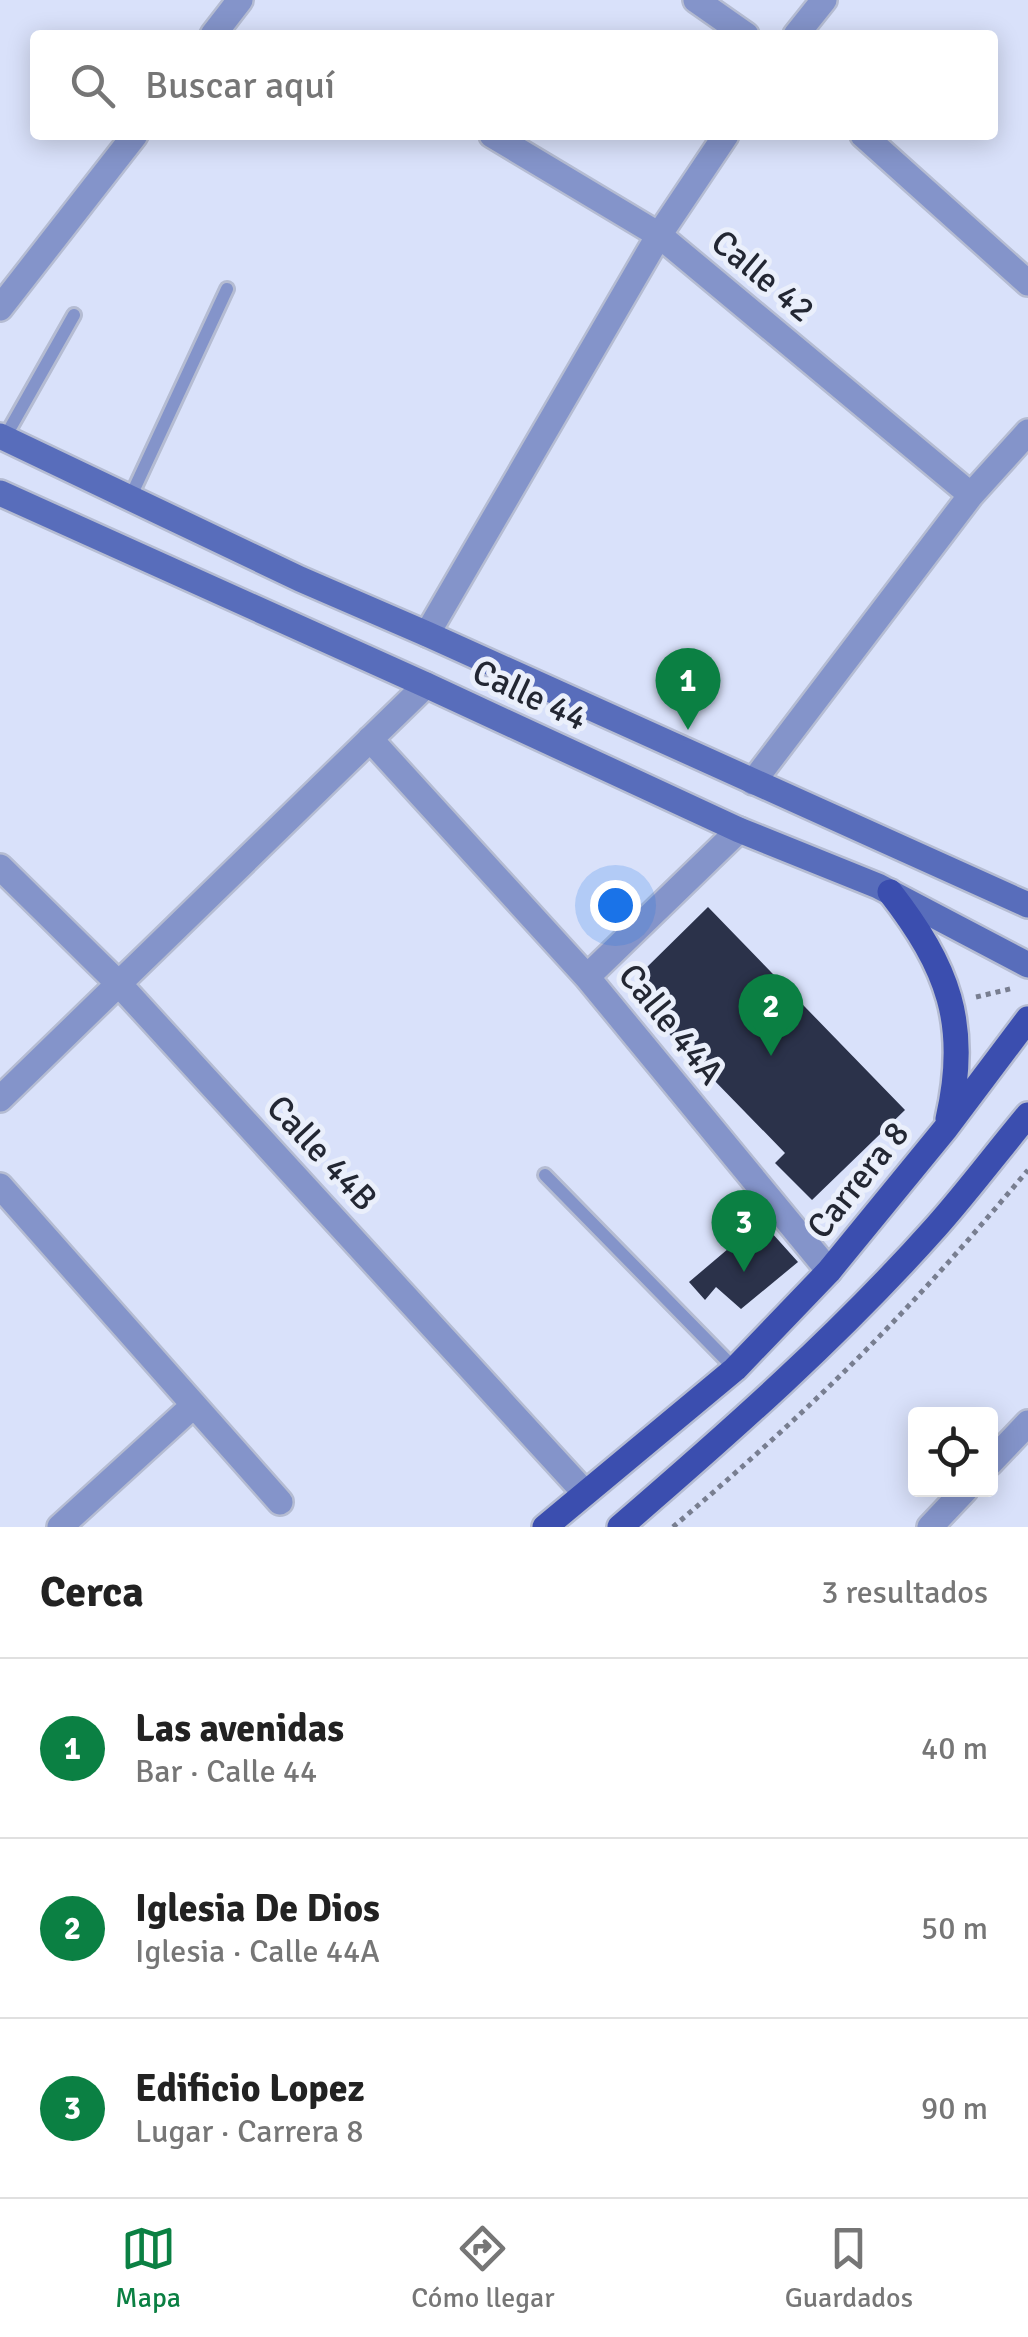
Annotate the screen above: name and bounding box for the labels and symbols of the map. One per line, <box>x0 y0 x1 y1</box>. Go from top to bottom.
street label: Calle 42 <box>703 220 823 332</box>
pin: 1 <box>656 648 720 730</box>
street label: Calle 44 <box>466 650 594 740</box>
your location <box>590 880 641 931</box>
street label: Calle 44A <box>609 955 733 1093</box>
pin: 2 <box>738 974 804 1056</box>
street label: Calle 44B <box>258 1086 386 1220</box>
street label: Carrera 8 <box>798 1113 918 1247</box>
pin: 3 <box>712 1190 776 1272</box>

